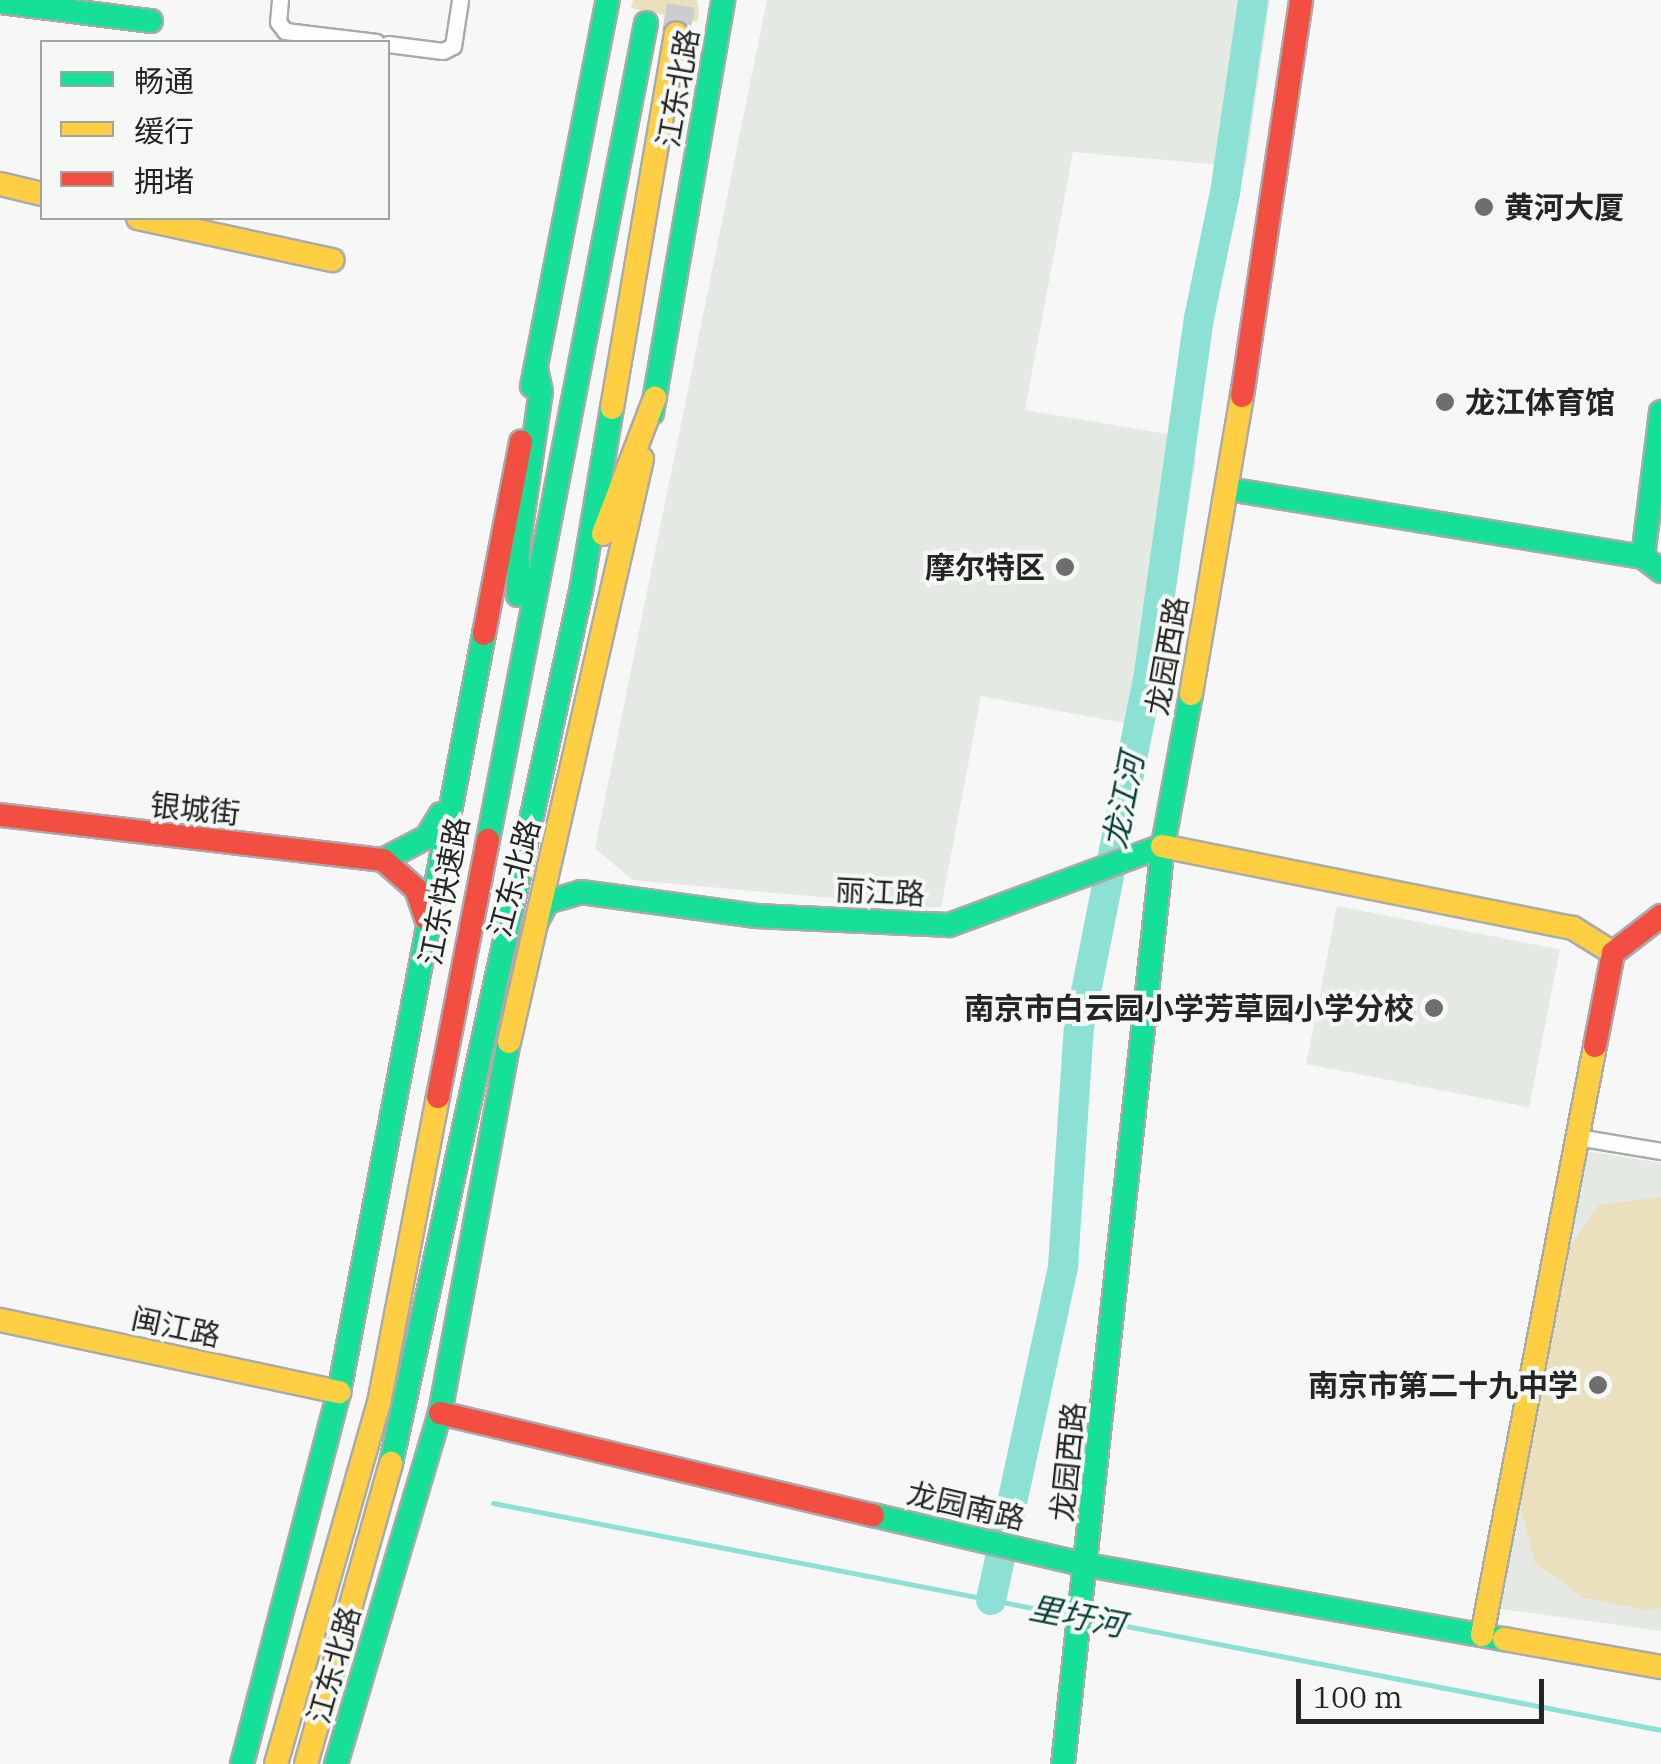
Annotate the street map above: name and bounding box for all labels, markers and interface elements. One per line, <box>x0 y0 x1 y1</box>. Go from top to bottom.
street label: 江东北路 <box>650 26 706 150</box>
legend <box>40 40 390 220</box>
text: 畅通 <box>134 61 194 100</box>
text: 缓行 <box>134 111 194 150</box>
text: 拥堵 <box>134 161 194 200</box>
place label: 黄河大厦 <box>1504 189 1624 225</box>
marker: 黄河大厦 <box>1473 196 1495 218</box>
place label: 龙江体育馆 <box>1465 384 1615 420</box>
marker: 龙江体育馆 <box>1434 391 1456 413</box>
place label: 摩尔特区 <box>925 549 1045 585</box>
marker: 摩尔特区 <box>1054 556 1076 578</box>
street label: 龙园西路 <box>1139 594 1195 718</box>
water label: 龙江河 <box>1095 750 1151 852</box>
street label: 银城街 <box>148 786 242 832</box>
street label: 江东快速路 <box>412 814 476 968</box>
street label: 江东北路 <box>481 815 547 941</box>
street label: 丽江路 <box>834 872 926 912</box>
place label: 南京市白云园小学芳草园小学分校 <box>964 990 1414 1026</box>
marker: 南京市白云园小学芳草园小学分校 <box>1423 997 1445 1019</box>
street label: 闽江路 <box>128 1300 224 1354</box>
place label: 南京市第二十九中学 <box>1308 1367 1578 1403</box>
marker: 南京市第二十九中学 <box>1587 1374 1609 1396</box>
street label: 龙园西路 <box>1044 1400 1092 1524</box>
street label: 龙园南路 <box>903 1475 1029 1537</box>
water label: 里圩河 <box>1026 1588 1128 1644</box>
street label: 江东北路 <box>300 1602 368 1728</box>
scale bar <box>1301 1659 1548 1721</box>
text: 100 m <box>1313 1677 1403 1716</box>

